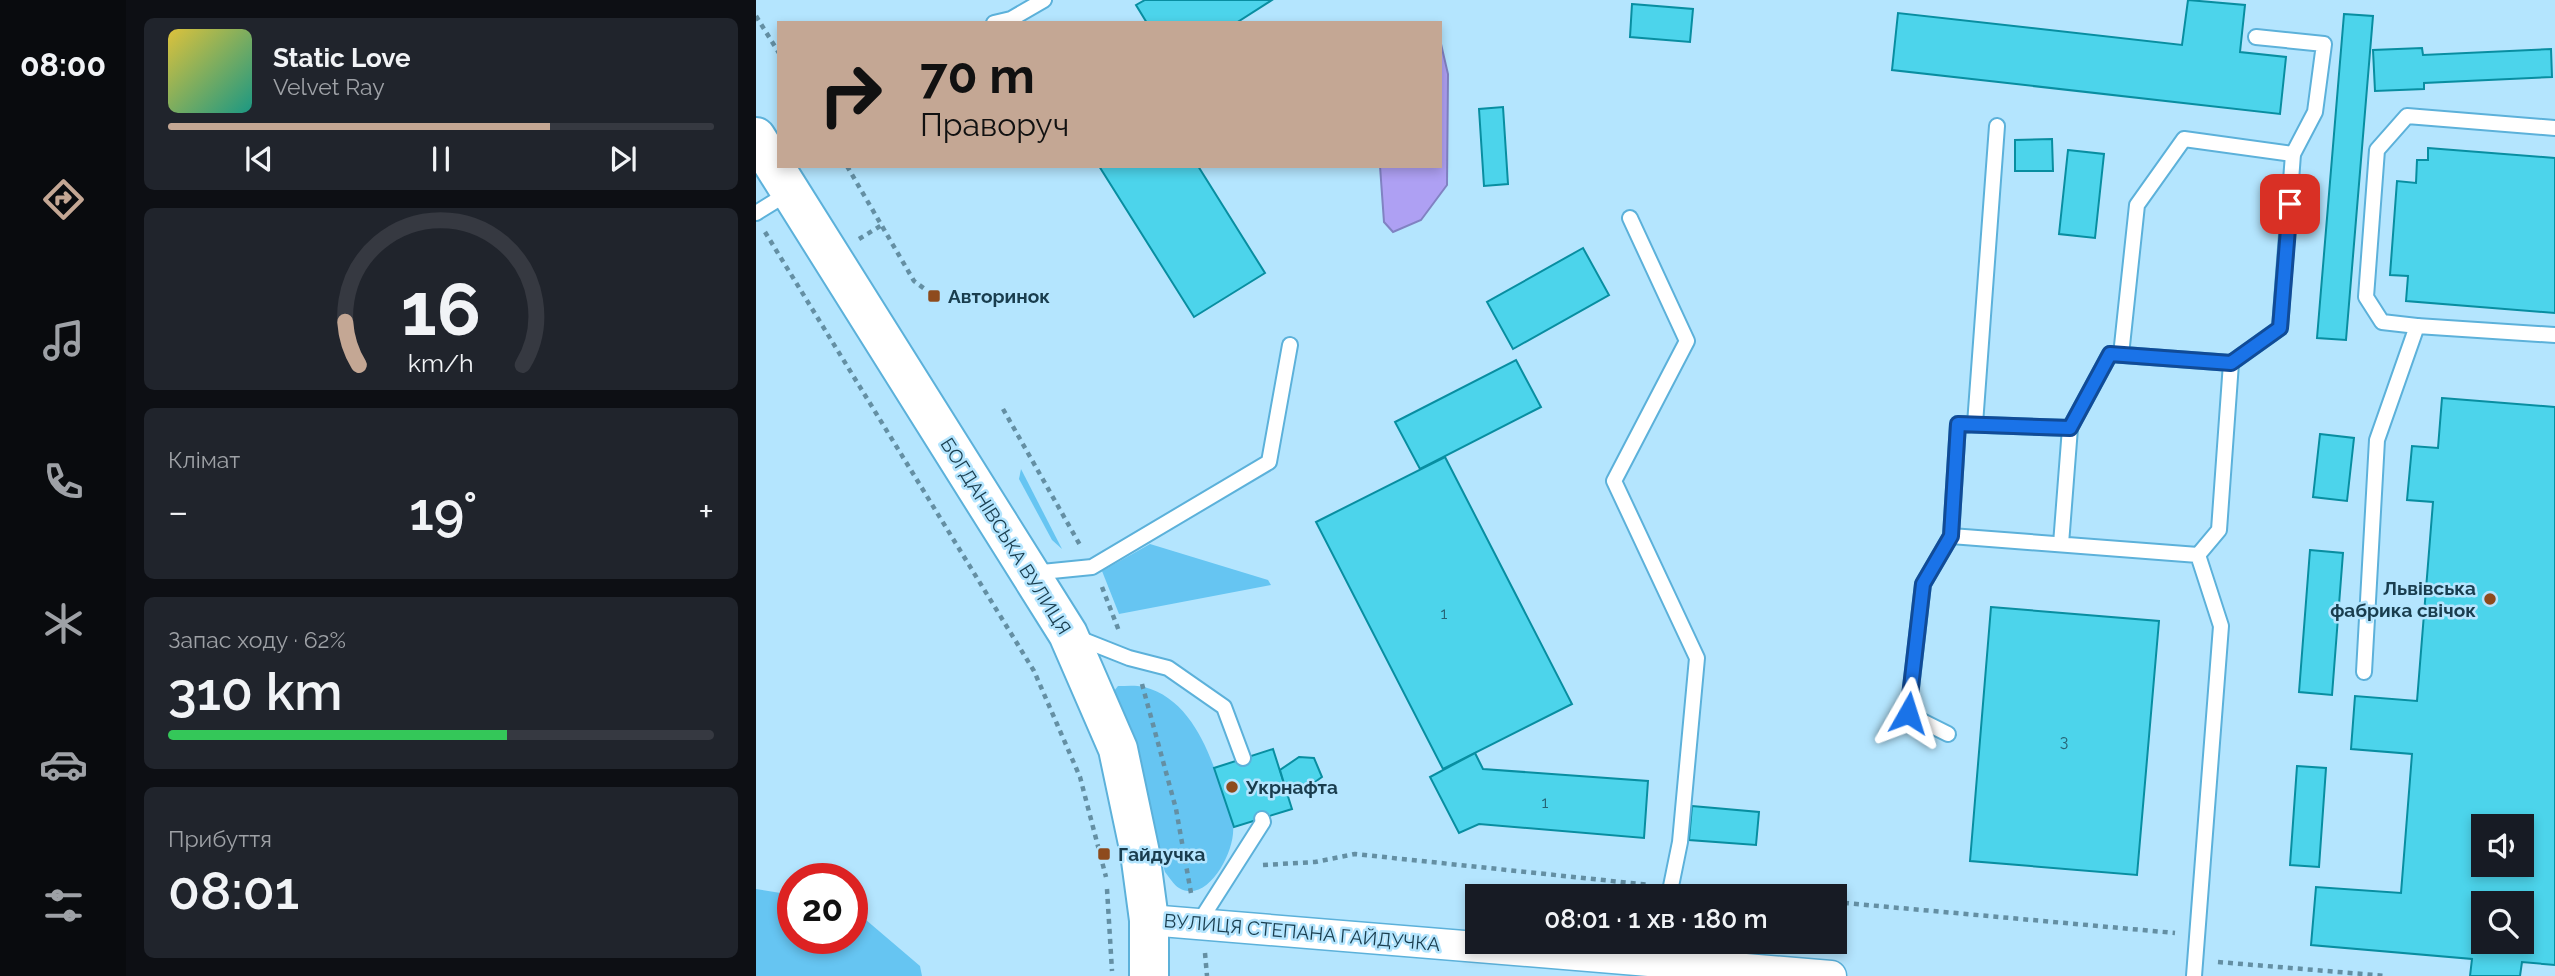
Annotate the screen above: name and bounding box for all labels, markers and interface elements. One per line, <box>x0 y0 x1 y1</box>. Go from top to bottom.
text: Static Love <box>273 43 411 73</box>
text: 08:00 <box>20 46 106 83</box>
text: 70 m <box>920 47 1035 104</box>
icon: right <box>805 49 896 140</box>
text: Velvet Ray <box>273 73 385 100</box>
text: Праворуч <box>920 106 1069 143</box>
icon: previous <box>240 140 278 178</box>
icon: pause <box>422 140 460 178</box>
icon: next <box>604 140 642 178</box>
pin <box>2260 174 2320 234</box>
icon: directions <box>39 175 88 224</box>
icon: arrive <box>2271 185 2309 223</box>
text: 16 <box>401 267 481 352</box>
place label: Авторинок <box>948 285 1050 307</box>
marker: Авторинок <box>926 288 942 304</box>
icon: music <box>39 316 88 365</box>
text: km/h <box>408 347 474 377</box>
street label: БОГДАНІВСЬКА ВУЛИЦЯ <box>936 434 1076 638</box>
text: Клімат <box>168 446 240 473</box>
icon: phone <box>39 457 88 506</box>
text: 19° <box>409 481 477 542</box>
text: − <box>168 489 188 534</box>
text: + <box>698 489 714 534</box>
place label: Львівська фабрика свічок <box>2330 577 2476 621</box>
marker: Львівська фабрика свічок <box>2482 591 2498 607</box>
icon: climate <box>39 599 88 648</box>
house number: 1 <box>1441 604 1448 623</box>
text: Запас ходу · 62% <box>168 626 346 653</box>
text: 310 km <box>168 661 343 722</box>
position arrow <box>1871 676 1945 750</box>
house number: 3 <box>2060 732 2068 751</box>
icon: car <box>39 740 88 789</box>
place label: Укрнафта <box>1245 776 1338 798</box>
marker: Укрнафта <box>1224 779 1240 795</box>
house number: 1 <box>1542 793 1549 812</box>
map controls <box>2471 814 2534 954</box>
button: sound <box>2471 814 2534 877</box>
text: Прибуття <box>168 825 272 852</box>
place label: Гайдучка <box>1118 843 1205 865</box>
marker: Гайдучка <box>1096 846 1112 862</box>
text: 08:01 <box>168 860 299 921</box>
speed limit sign: 20 <box>777 863 868 954</box>
icon: filters <box>39 881 88 930</box>
button: search <box>2471 891 2534 954</box>
text: 08:01 · 1 хв · 180 m <box>1544 904 1768 934</box>
street label: ВУЛИЦЯ СТЕПАНА ГАЙДУЧКА <box>1163 909 1441 955</box>

